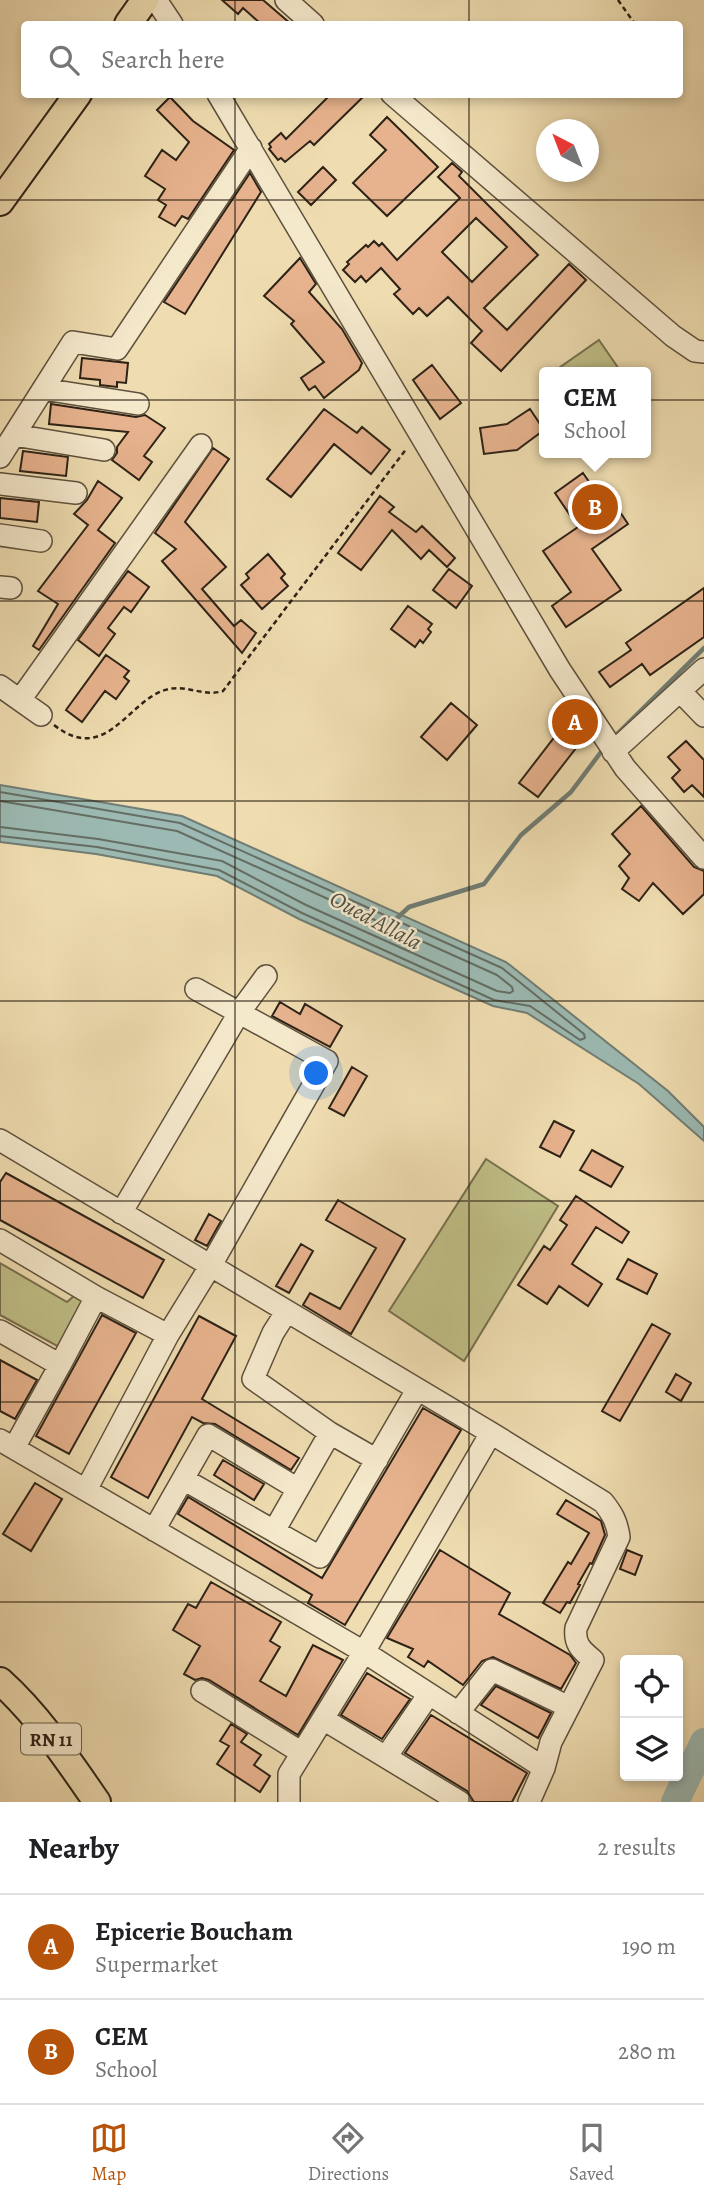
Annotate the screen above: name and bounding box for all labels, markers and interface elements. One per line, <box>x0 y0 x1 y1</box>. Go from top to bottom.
search box <box>21 21 683 98</box>
icon: search <box>45 41 83 79</box>
text: Search here <box>101 42 225 77</box>
north arrow <box>536 119 599 182</box>
popup <box>539 367 651 458</box>
text: CEM <box>564 380 617 415</box>
text: School <box>564 415 626 446</box>
pin: B <box>572 481 618 533</box>
pin: A <box>552 696 598 748</box>
water label: Oued Allala <box>324 883 428 958</box>
your location <box>299 1056 333 1090</box>
map controls <box>620 1655 683 1781</box>
button: locate <box>620 1655 683 1718</box>
button: layers <box>620 1718 683 1781</box>
road number: RN 11 <box>21 1723 81 1754</box>
text: Nearby <box>28 1828 119 1868</box>
text: 2 results <box>598 1832 676 1863</box>
text: Epicerie Boucham <box>95 1914 293 1949</box>
text: A <box>44 1931 58 1962</box>
text: 190 m <box>622 1931 676 1962</box>
text: Supermarket <box>95 1949 218 1980</box>
text: CEM <box>95 2019 148 2054</box>
text: B <box>44 2036 58 2067</box>
text: 280 m <box>618 2036 676 2067</box>
text: School <box>95 2054 157 2085</box>
tab: Map <box>90 2119 128 2187</box>
tab: Directions <box>308 2119 389 2187</box>
tab: Saved <box>569 2119 614 2187</box>

